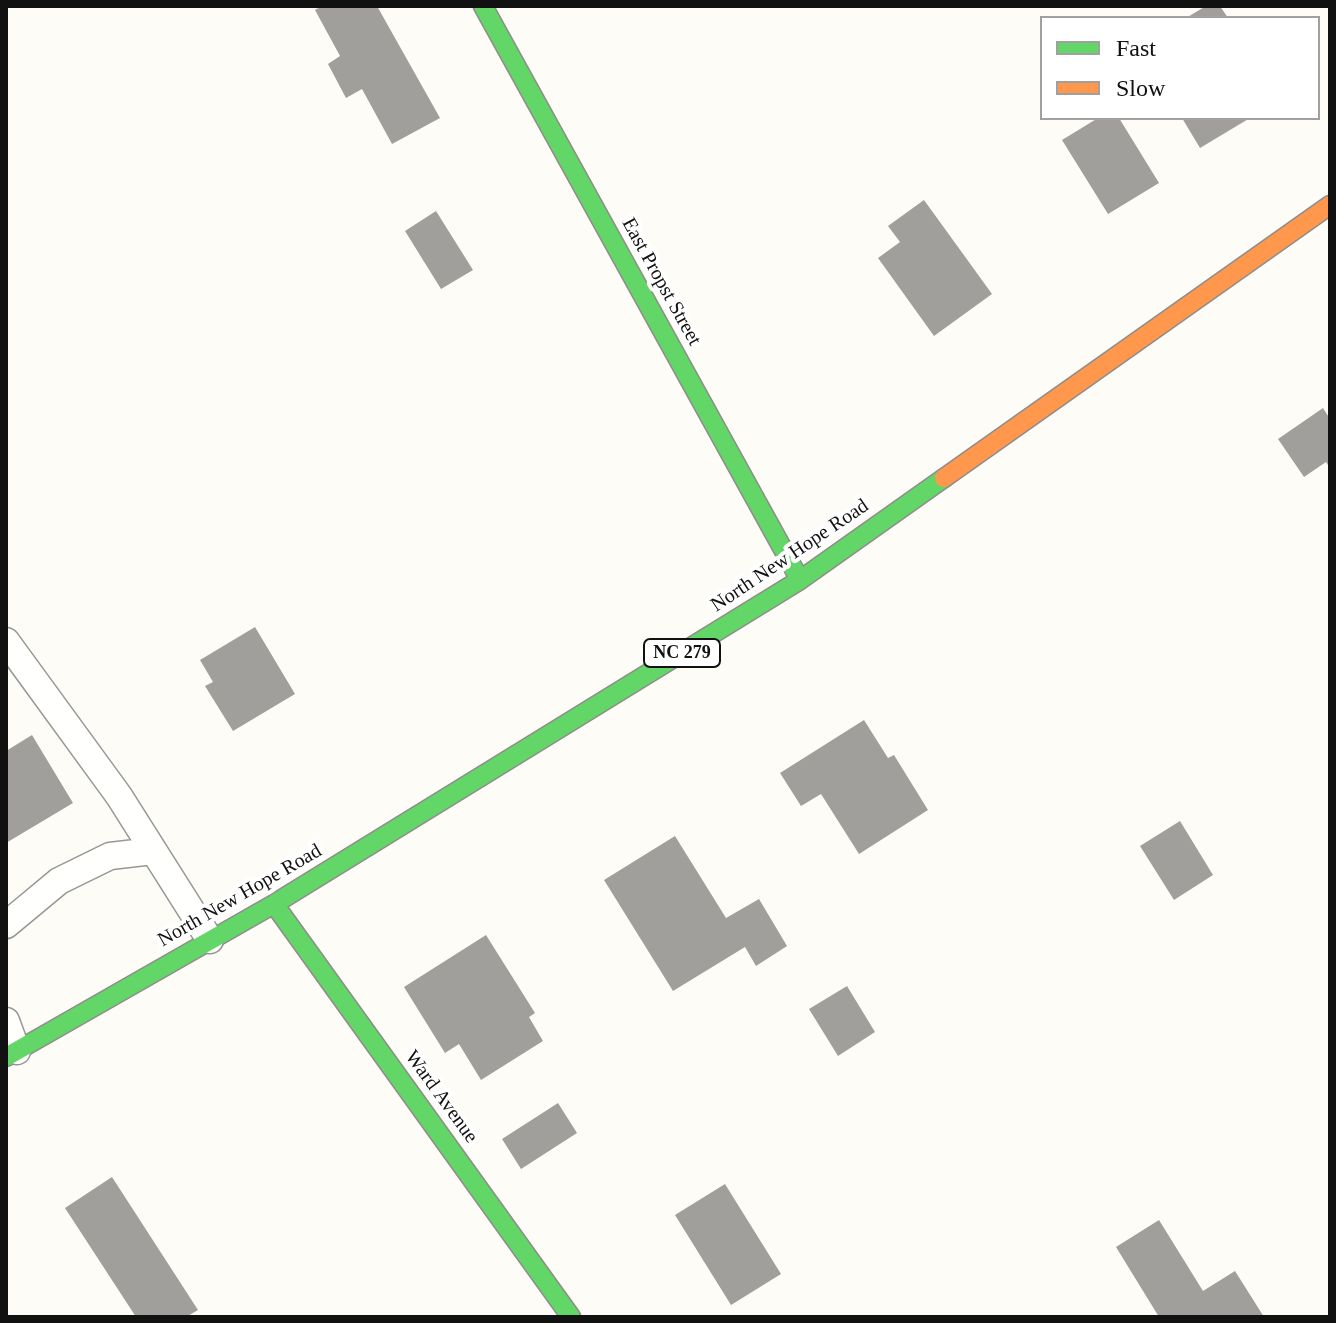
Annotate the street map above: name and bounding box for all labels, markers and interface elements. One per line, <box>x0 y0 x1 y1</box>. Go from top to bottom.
legend <box>1040 16 1320 120</box>
text: Fast <box>1116 35 1156 61</box>
text: Slow <box>1116 75 1165 101</box>
street label: East Propst Street <box>616 214 706 350</box>
street label: North New Hope Road <box>707 494 873 618</box>
road number: NC 279 <box>644 639 720 667</box>
street label: North New Hope Road <box>154 839 326 953</box>
street label: Ward Avenue <box>399 1046 483 1148</box>

